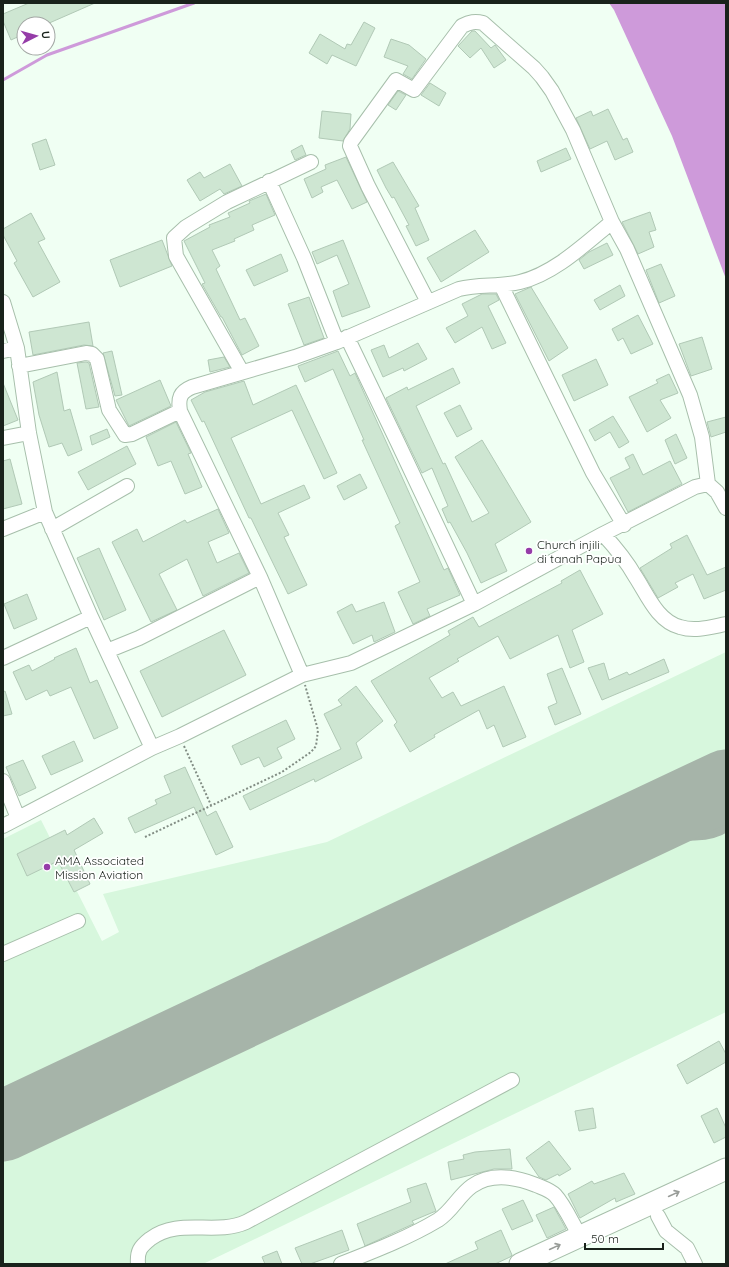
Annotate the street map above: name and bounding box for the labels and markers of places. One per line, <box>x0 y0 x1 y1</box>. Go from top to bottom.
place label: Church injili di tanah Papua <box>537 537 622 566</box>
marker: Church injili di tanah Papua <box>524 546 534 556</box>
place label: AMA Associated Mission Aviation <box>55 853 144 882</box>
marker: AMA Associated Mission Aviation <box>42 862 52 872</box>

